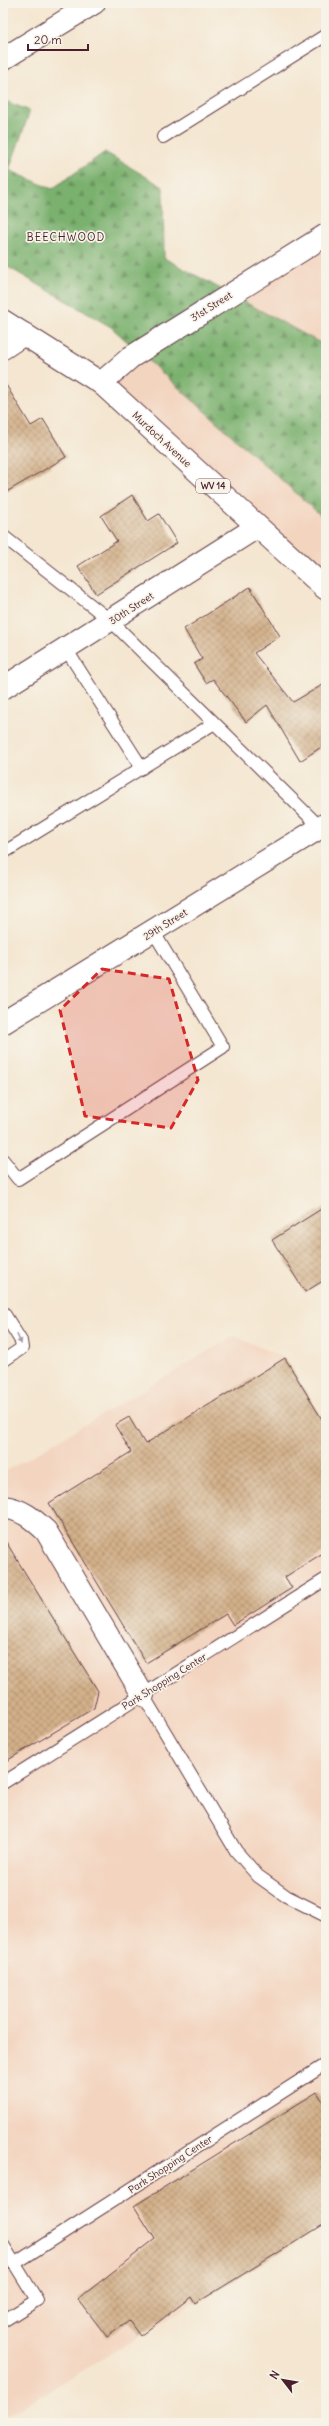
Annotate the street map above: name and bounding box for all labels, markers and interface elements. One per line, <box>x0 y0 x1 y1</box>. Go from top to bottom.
scale bar <box>28 26 88 52</box>
text: 20 m <box>34 32 62 47</box>
district label: BEECHWOOD <box>27 230 105 244</box>
street label: 31st Street <box>188 288 235 324</box>
street label: Murdoch Avenue <box>129 409 194 470</box>
road number: WV 14 <box>196 479 230 493</box>
street label: 30th Street <box>107 589 156 628</box>
street label: 29th Street <box>141 905 190 943</box>
one-way arrow <box>16 1334 22 1345</box>
street label: Park Shopping Center <box>119 1650 209 1713</box>
street label: Park Shopping Center <box>126 2132 215 2196</box>
north arrow <box>263 2360 303 2400</box>
text: N <box>266 2368 282 2382</box>

